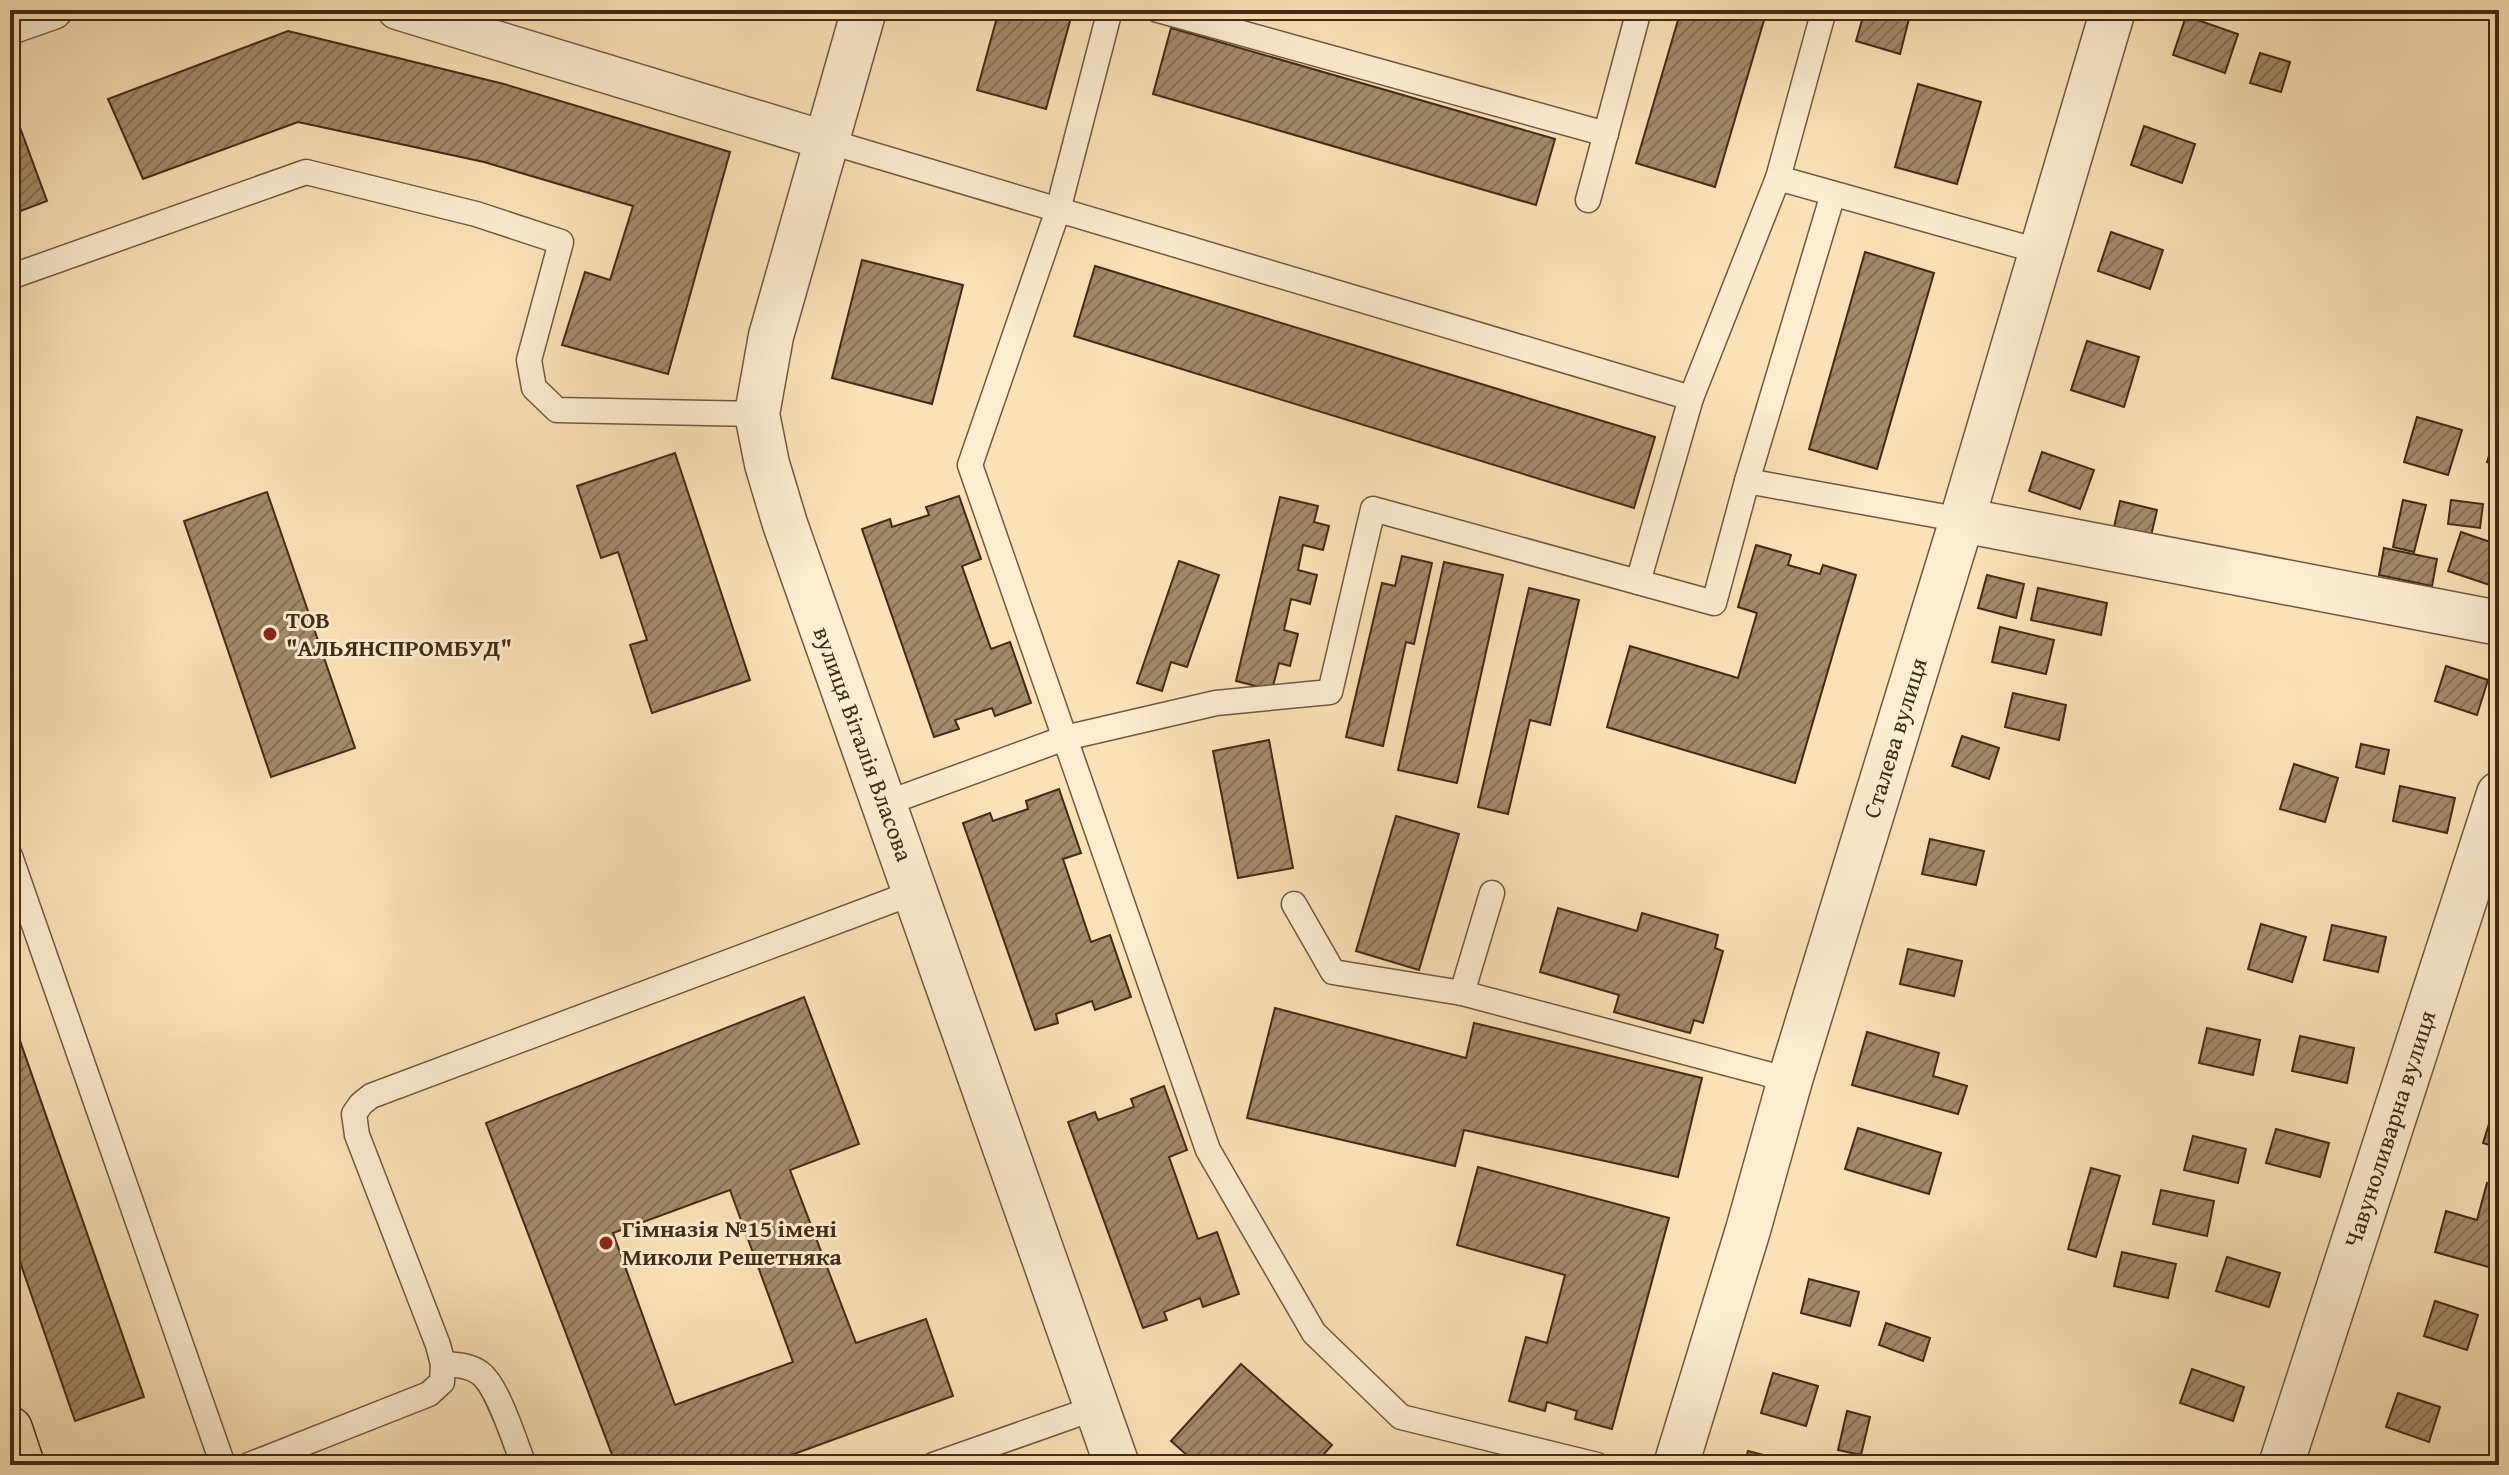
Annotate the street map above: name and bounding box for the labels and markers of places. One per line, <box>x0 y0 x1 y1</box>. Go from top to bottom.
place label: ТОВ "АЛЬЯНСПРОМБУД" <box>286 602 512 665</box>
marker: ТОВ "АЛЬЯНСПРОМБУД" <box>261 625 279 643</box>
place label: Гімназія №15 імені Миколи Решетняка <box>622 1211 842 1274</box>
marker: Гімназія №15 імені Миколи Решетняка <box>597 1234 615 1252</box>

